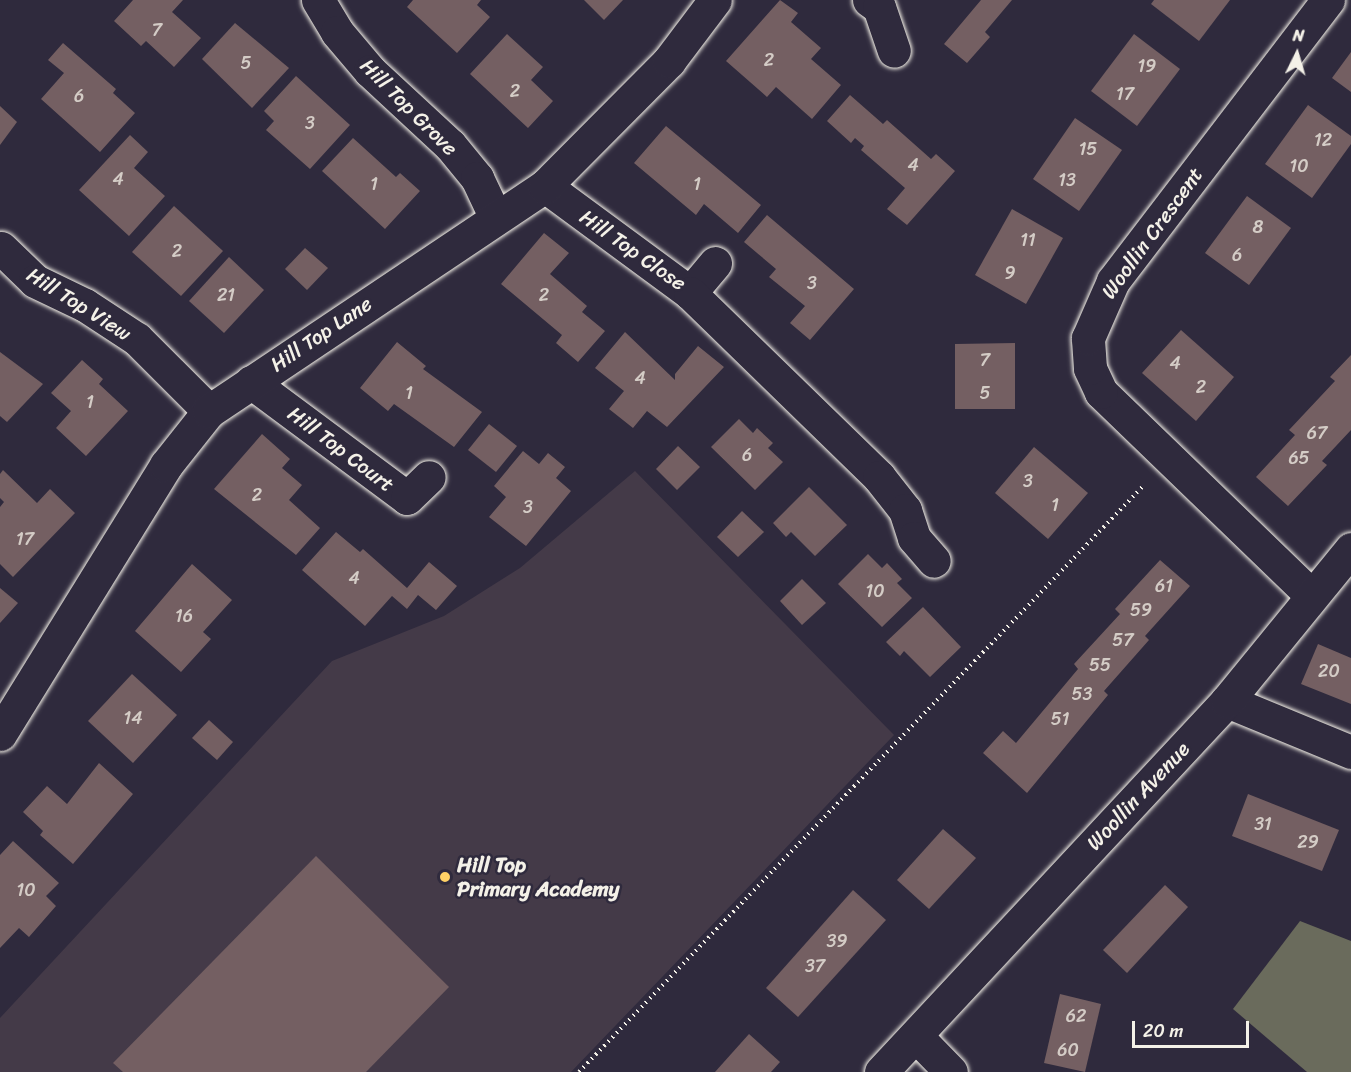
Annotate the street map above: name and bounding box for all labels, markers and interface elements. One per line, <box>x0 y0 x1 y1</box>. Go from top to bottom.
house number: 7 <box>152 19 162 41</box>
text: N <box>1292 21 1305 50</box>
north arrow <box>1267 24 1327 84</box>
house number: 2 <box>764 49 774 71</box>
house number: 5 <box>241 52 251 74</box>
street label: Hill Top Grove <box>355 53 463 161</box>
house number: 19 <box>1138 55 1156 77</box>
house number: 2 <box>510 80 520 102</box>
house number: 17 <box>1116 83 1134 105</box>
house number: 6 <box>74 85 84 107</box>
house number: 3 <box>305 112 315 134</box>
house number: 12 <box>1314 129 1332 151</box>
house number: 15 <box>1079 138 1097 160</box>
house number: 4 <box>907 154 919 176</box>
house number: 10 <box>1289 155 1309 177</box>
street label: Woollin Crescent <box>1096 162 1208 304</box>
house number: 4 <box>112 168 124 190</box>
house number: 13 <box>1058 169 1076 191</box>
house number: 1 <box>370 173 378 195</box>
house number: 1 <box>693 173 701 195</box>
street label: Hill Top Close <box>574 204 692 296</box>
house number: 8 <box>1253 216 1263 238</box>
house number: 11 <box>1020 229 1036 251</box>
house number: 2 <box>172 240 182 262</box>
house number: 6 <box>1232 244 1242 266</box>
street label: Hill Top View <box>22 262 136 346</box>
house number: 9 <box>1004 262 1016 284</box>
house number: 3 <box>807 272 817 294</box>
house number: 21 <box>217 284 235 306</box>
house number: 2 <box>539 284 549 306</box>
street label: Hill Top Lane <box>265 291 377 377</box>
house number: 7 <box>980 349 990 371</box>
house number: 4 <box>1169 352 1181 374</box>
house number: 4 <box>634 367 646 389</box>
house number: 2 <box>1196 376 1206 398</box>
house number: 1 <box>405 382 413 404</box>
house number: 5 <box>980 382 990 404</box>
house number: 1 <box>86 391 94 413</box>
street label: Hill Top Court <box>282 400 400 498</box>
house number: 67 <box>1307 422 1327 444</box>
house number: 6 <box>742 444 752 466</box>
house number: 65 <box>1288 447 1310 469</box>
house number: 3 <box>1023 470 1033 492</box>
house number: 2 <box>252 484 262 506</box>
house number: 1 <box>1051 494 1059 516</box>
house number: 3 <box>523 496 533 518</box>
house number: 17 <box>16 528 34 550</box>
house number: 4 <box>348 567 360 589</box>
house number: 61 <box>1155 575 1173 597</box>
house number: 10 <box>865 580 885 602</box>
house number: 59 <box>1130 599 1152 621</box>
house number: 16 <box>175 605 193 627</box>
house number: 57 <box>1112 629 1134 651</box>
house number: 55 <box>1089 654 1111 676</box>
house number: 20 <box>1318 660 1340 682</box>
house number: 53 <box>1072 683 1092 705</box>
house number: 14 <box>124 707 142 729</box>
house number: 51 <box>1051 708 1069 730</box>
street label: Woollin Avenue <box>1081 737 1195 855</box>
house number: 31 <box>1254 813 1272 835</box>
house number: 29 <box>1297 831 1319 853</box>
place label: Hill Top Primary Academy <box>457 852 619 902</box>
marker: Hill Top Primary Academy <box>438 870 452 884</box>
house number: 10 <box>16 879 36 901</box>
house number: 39 <box>827 930 847 952</box>
house number: 37 <box>805 955 825 977</box>
house number: 62 <box>1066 1005 1086 1027</box>
scale bar <box>1135 1009 1252 1047</box>
text: 20 m <box>1143 1015 1183 1047</box>
house number: 60 <box>1057 1039 1079 1061</box>

